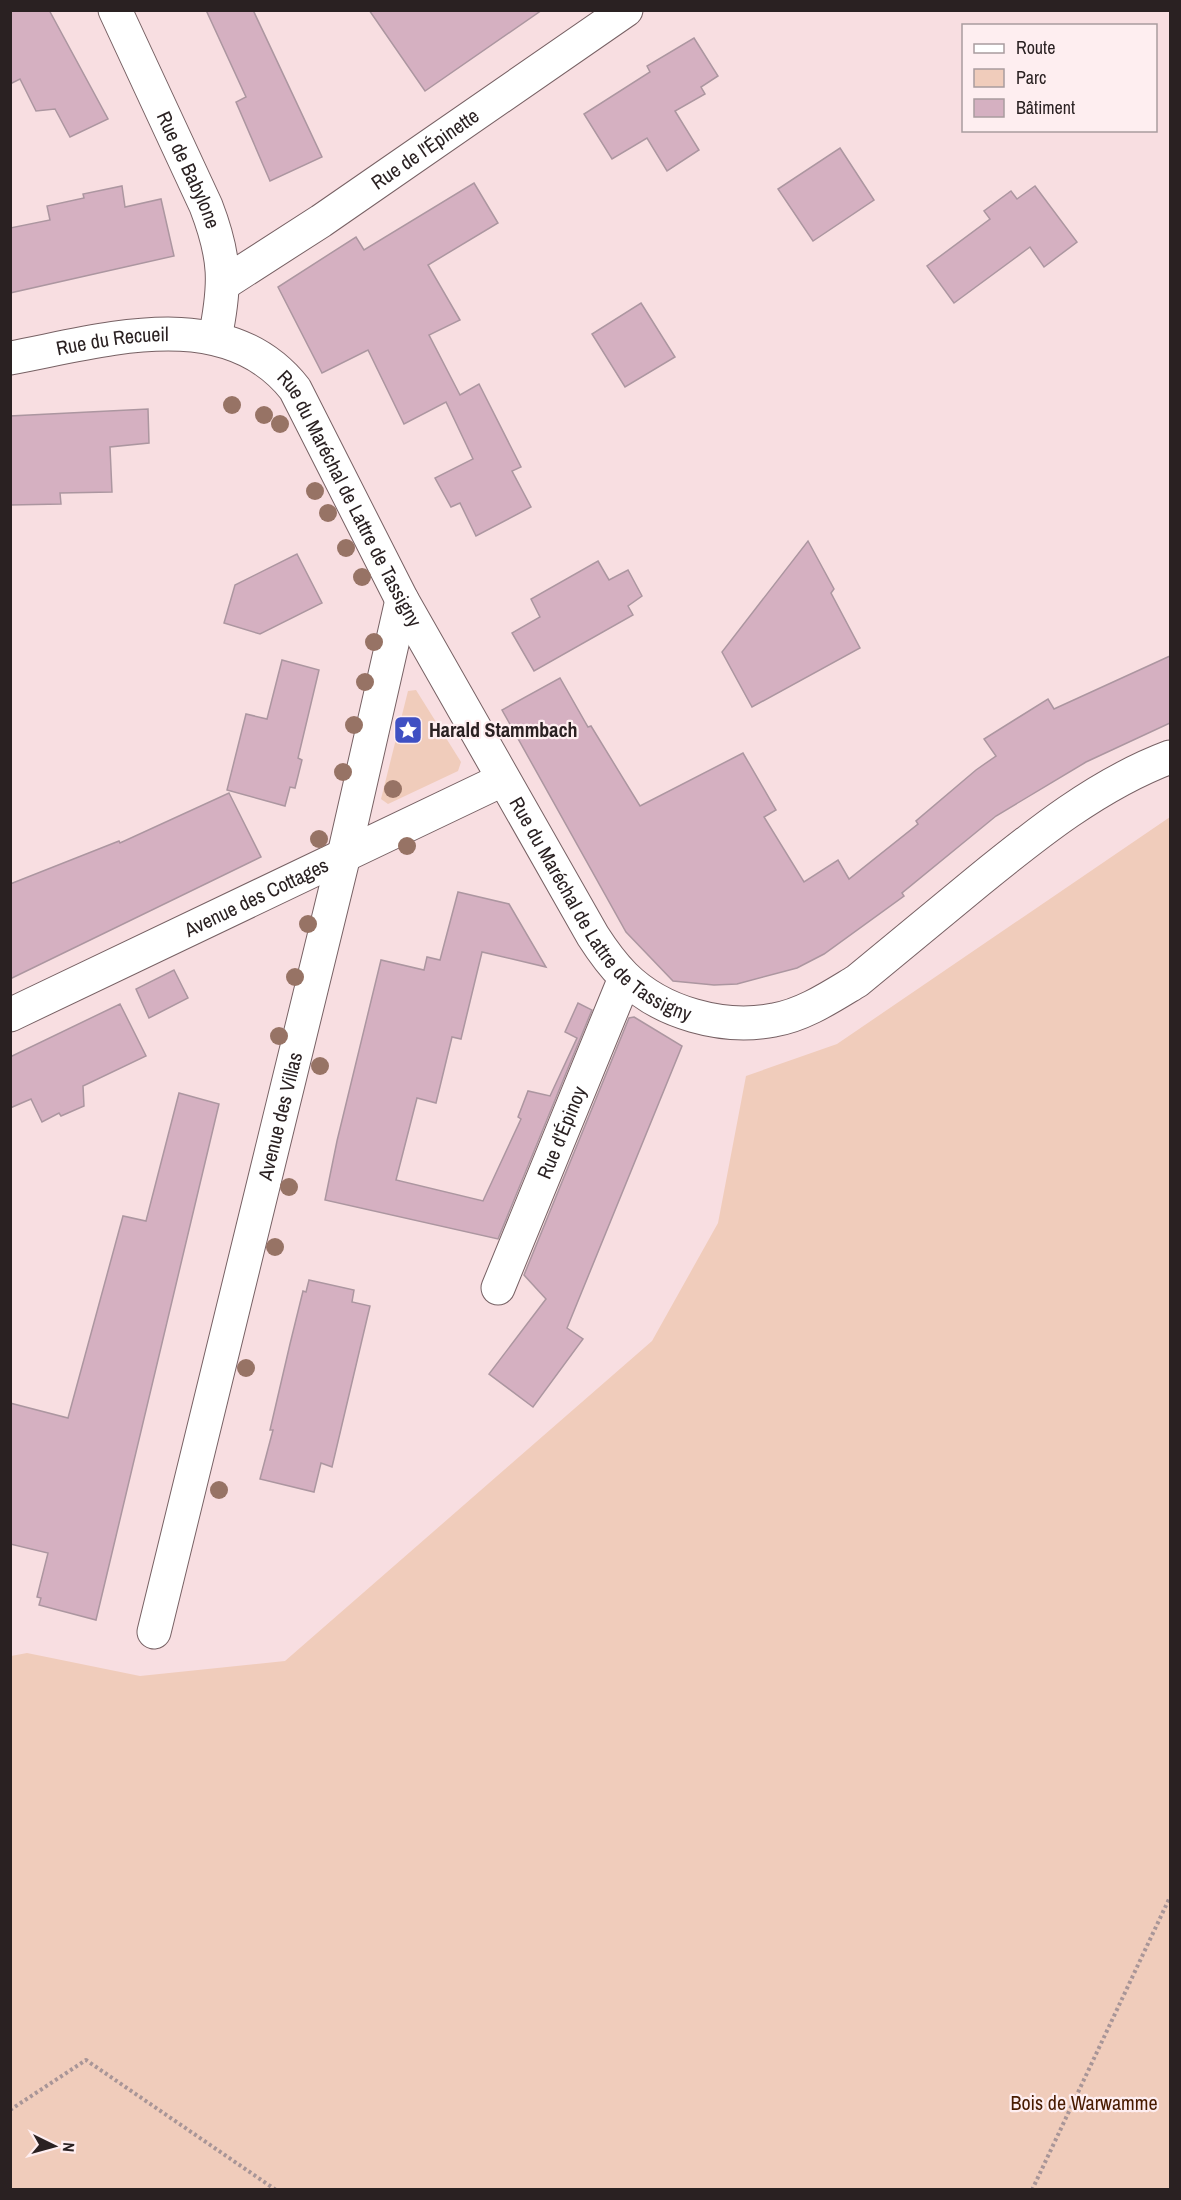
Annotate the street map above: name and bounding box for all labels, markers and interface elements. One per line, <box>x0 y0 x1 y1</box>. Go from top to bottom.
legend <box>962 24 1157 132</box>
text: Route <box>1016 35 1055 60</box>
text: Parc <box>1016 65 1046 90</box>
text: Bâtiment <box>1016 95 1075 120</box>
street label: Rue de l'Épinette <box>366 102 484 195</box>
street label: Rue de Babylone <box>151 107 227 232</box>
street label: Rue du Recueil <box>54 320 169 361</box>
street label: Rue du Maréchal de Lattre de Tassigny <box>272 364 429 632</box>
place icon: Harald Stammbach <box>392 714 424 746</box>
place label: Harald Stammbach <box>429 716 578 743</box>
street label: Rue du Maréchal de Lattre de Tassigny <box>504 792 696 1027</box>
street label: Avenue des Cottages <box>179 851 333 943</box>
street label: Avenue des Villas <box>251 1049 308 1184</box>
street label: Rue d'Épinoy <box>530 1081 593 1183</box>
park label: Bois de Warwamme <box>1010 2089 1158 2116</box>
north arrow <box>24 2116 84 2176</box>
text: N <box>58 2142 80 2153</box>

